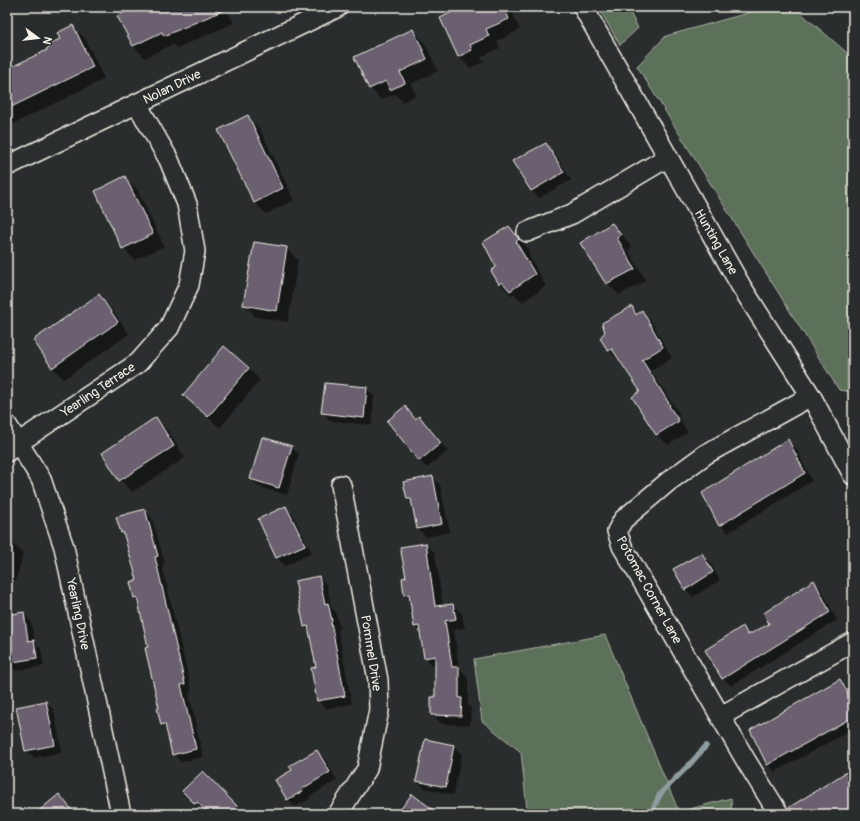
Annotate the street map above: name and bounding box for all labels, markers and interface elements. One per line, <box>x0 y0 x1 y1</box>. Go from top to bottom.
north arrow <box>18 18 58 58</box>
text: N <box>40 35 54 46</box>
street label: Nolan Drive <box>140 66 204 108</box>
street label: Hunting Lane <box>691 206 741 278</box>
street label: Yearling Terrace <box>57 359 139 421</box>
street label: Potomac Corner Lane <box>613 533 686 647</box>
street label: Yearling Drive <box>62 576 94 652</box>
street label: Pommel Drive <box>357 614 385 693</box>

